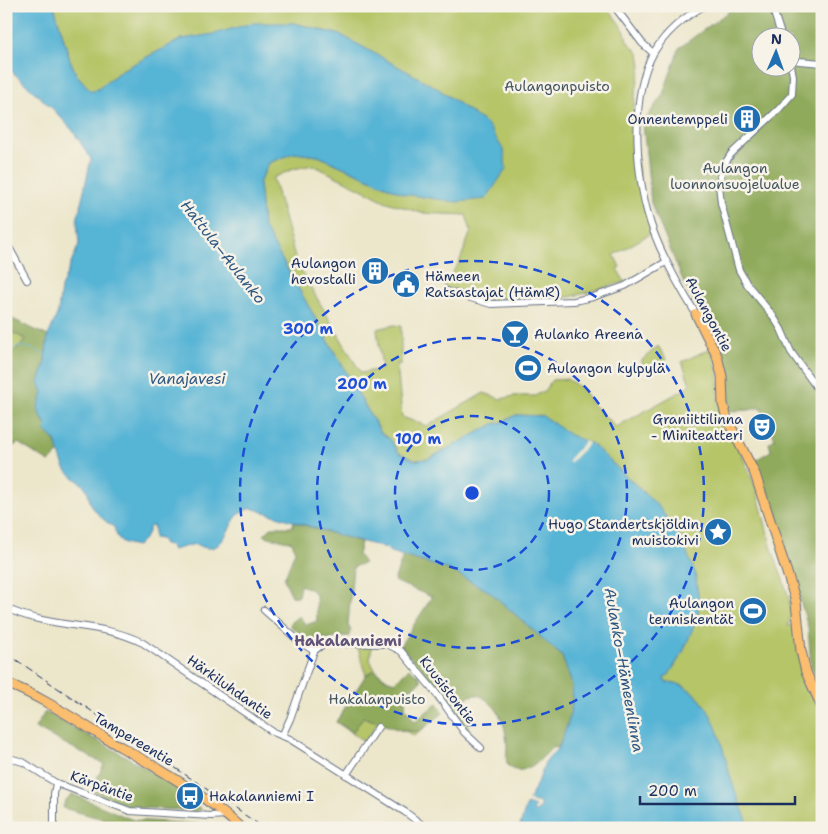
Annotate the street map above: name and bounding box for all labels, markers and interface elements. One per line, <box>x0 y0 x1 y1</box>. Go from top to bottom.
north arrow <box>750 28 800 78</box>
text: N <box>771 30 782 48</box>
park label: Aulangonpuisto <box>504 77 610 95</box>
building icon: Onnentemppeli <box>732 104 762 134</box>
place label: Onnentemppeli <box>627 110 728 128</box>
park label: Aulangon luonnonsuojelualue <box>670 159 800 193</box>
water label: Hattula–Aulanko <box>176 196 270 308</box>
place label: Aulangon hevostalli <box>291 254 356 288</box>
building icon: Aulangon hevostalli <box>360 256 390 286</box>
place label: Hämeen Ratsastajat (HämR) <box>425 267 560 301</box>
public building icon: Hämeen Ratsastajat (HämR) <box>391 269 421 299</box>
street label: Aulangontie <box>682 273 736 355</box>
text: 300 m <box>283 319 333 339</box>
bar icon: Aulanko Areena <box>500 319 530 349</box>
place label: Aulanko Areena <box>534 325 643 343</box>
sports icon: Aulangon kylpylä <box>513 353 543 383</box>
place label: Aulangon kylpylä <box>547 359 666 377</box>
water label: Vanajavesi <box>148 369 226 389</box>
text: 200 m <box>337 374 387 394</box>
place label: Graniittilinna - Miniteatteri <box>651 410 743 444</box>
theatre icon: Graniittilinna - Miniteatteri <box>747 412 777 442</box>
text: 100 m <box>395 429 441 449</box>
centre of rings <box>463 484 481 502</box>
place label: Hugo Standertskjöldin muistokivi <box>548 515 699 549</box>
place icon: Hugo Standertskjöldin muistokivi <box>703 517 733 547</box>
water label: Aulanko–Hämeenlinna <box>600 586 648 754</box>
place label: Aulangon tenniskentät <box>649 594 734 628</box>
sports icon: Aulangon tenniskentät <box>738 596 768 626</box>
district label: Hakalanniemi <box>294 631 402 651</box>
street label: Härkiluhdantie <box>184 651 276 723</box>
street label: Kuusistontie <box>416 652 480 728</box>
park label: Hakalanpuisto <box>329 690 425 708</box>
street label: Tampereentie <box>91 708 178 770</box>
street label: Kärpäntie <box>68 766 136 806</box>
scale bar <box>640 774 796 806</box>
bus stop icon: Hakalanniemi I <box>175 781 205 811</box>
text: 200 m <box>648 781 697 801</box>
place label: Hakalanniemi I <box>209 787 314 805</box>

